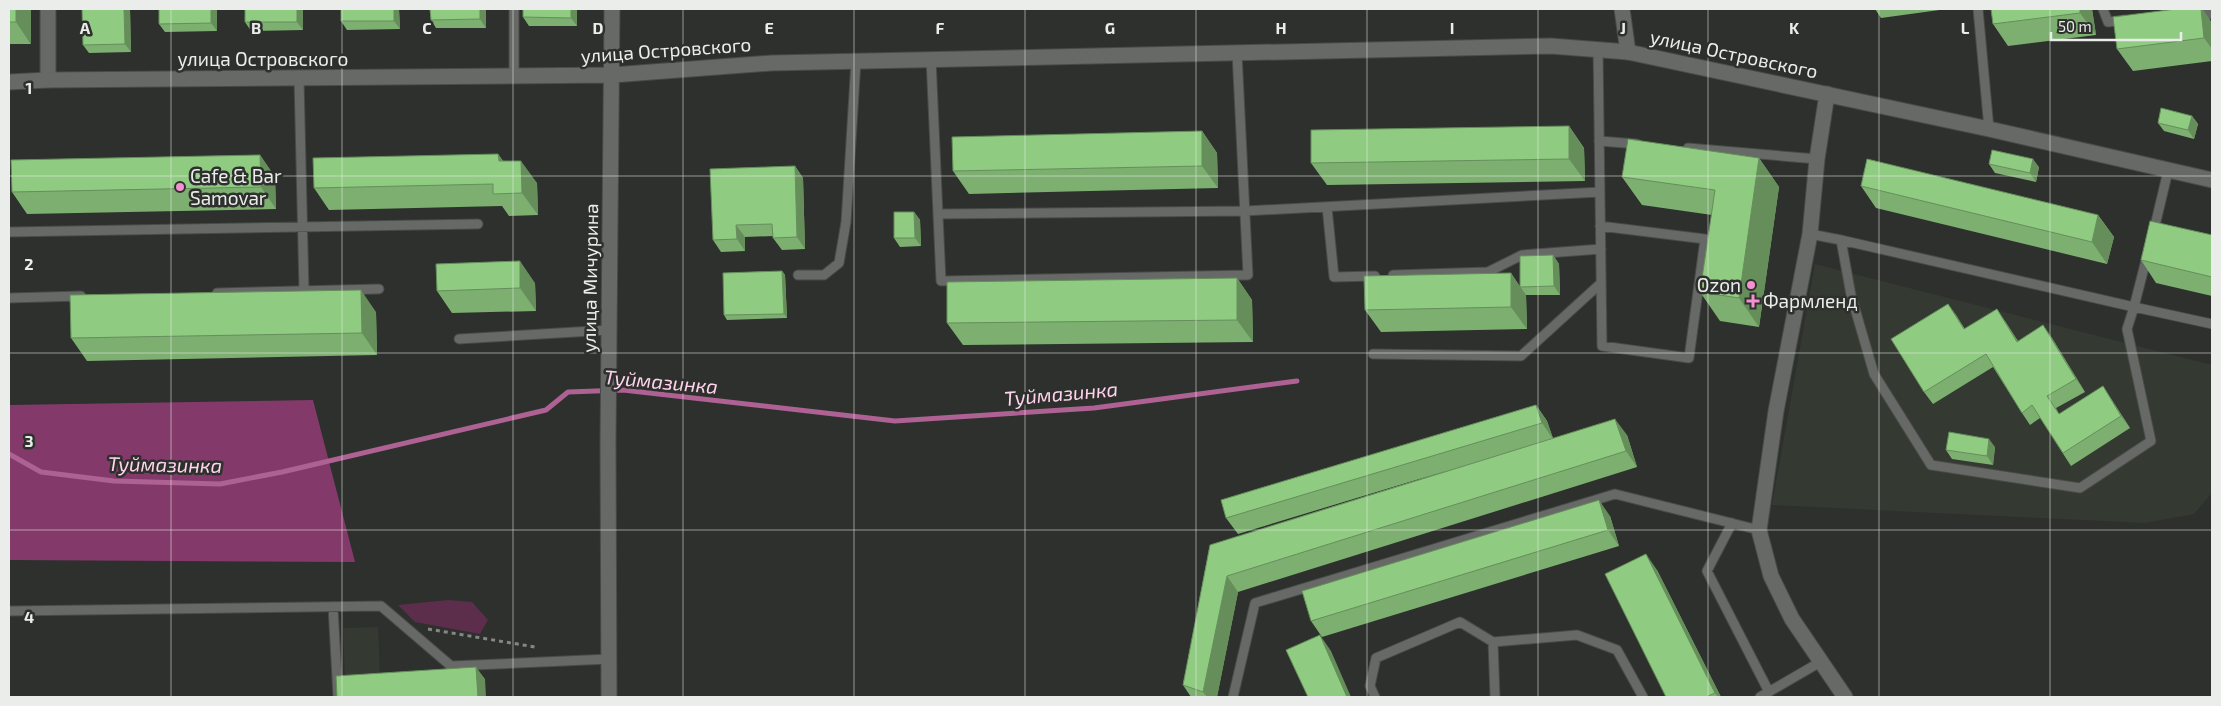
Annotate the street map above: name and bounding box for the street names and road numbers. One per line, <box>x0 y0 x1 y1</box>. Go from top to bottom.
street label: улица Островского <box>1648 25 1820 83</box>
street label: улица Островского <box>580 32 752 68</box>
street label: улица Островского <box>178 47 348 71</box>
street label: улица Мичурина <box>577 203 603 353</box>

